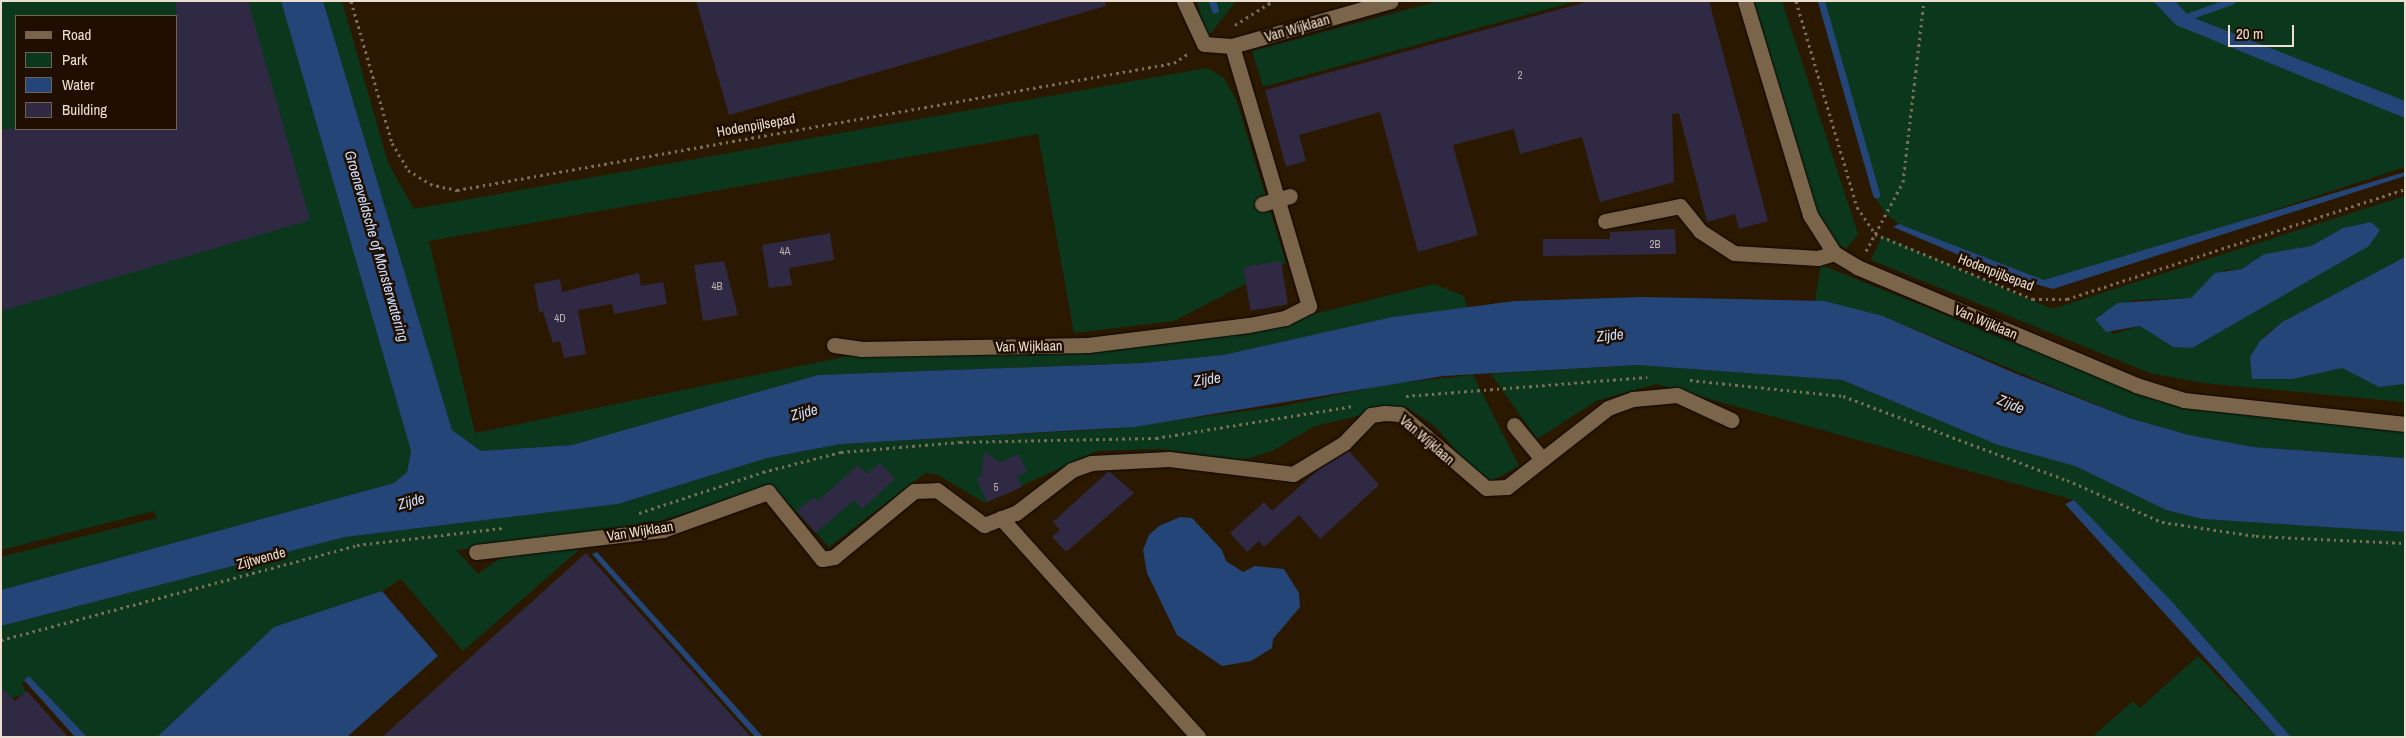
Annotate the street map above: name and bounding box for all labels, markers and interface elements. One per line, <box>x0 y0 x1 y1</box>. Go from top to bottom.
street label: Van Wijklaan <box>1263 11 1331 45</box>
legend <box>15 15 178 130</box>
scale bar <box>2231 15 2297 47</box>
text: 20 m <box>2236 23 2263 44</box>
text: Road <box>62 24 91 45</box>
text: Park <box>62 49 87 70</box>
house number: 2 <box>1517 68 1523 82</box>
text: Water <box>62 74 94 95</box>
text: Building <box>62 99 107 120</box>
street label: Hodenpijlsepad <box>715 110 797 140</box>
water label: Groeneveldsche of Monsterwatering <box>341 148 413 344</box>
house number: 2B <box>1649 237 1661 251</box>
house number: 4A <box>779 244 791 258</box>
street label: Hodenpijlsepad <box>1956 250 2036 294</box>
house number: 4B <box>711 279 723 293</box>
street label: Van Wijklaan <box>1952 301 2020 343</box>
house number: 4D <box>554 311 566 325</box>
water label: Zijde <box>1595 325 1625 345</box>
street label: Van Wijklaan <box>995 337 1063 355</box>
water label: Zijde <box>1192 368 1222 390</box>
water label: Zijde <box>1995 390 2027 418</box>
water label: Zijde <box>788 400 820 424</box>
street label: Van Wijklaan <box>1396 412 1458 468</box>
house number: 5 <box>993 480 999 494</box>
water label: Zijde <box>395 489 427 513</box>
street label: Van Wijklaan <box>606 517 674 545</box>
street label: Zijtwende <box>235 543 287 573</box>

